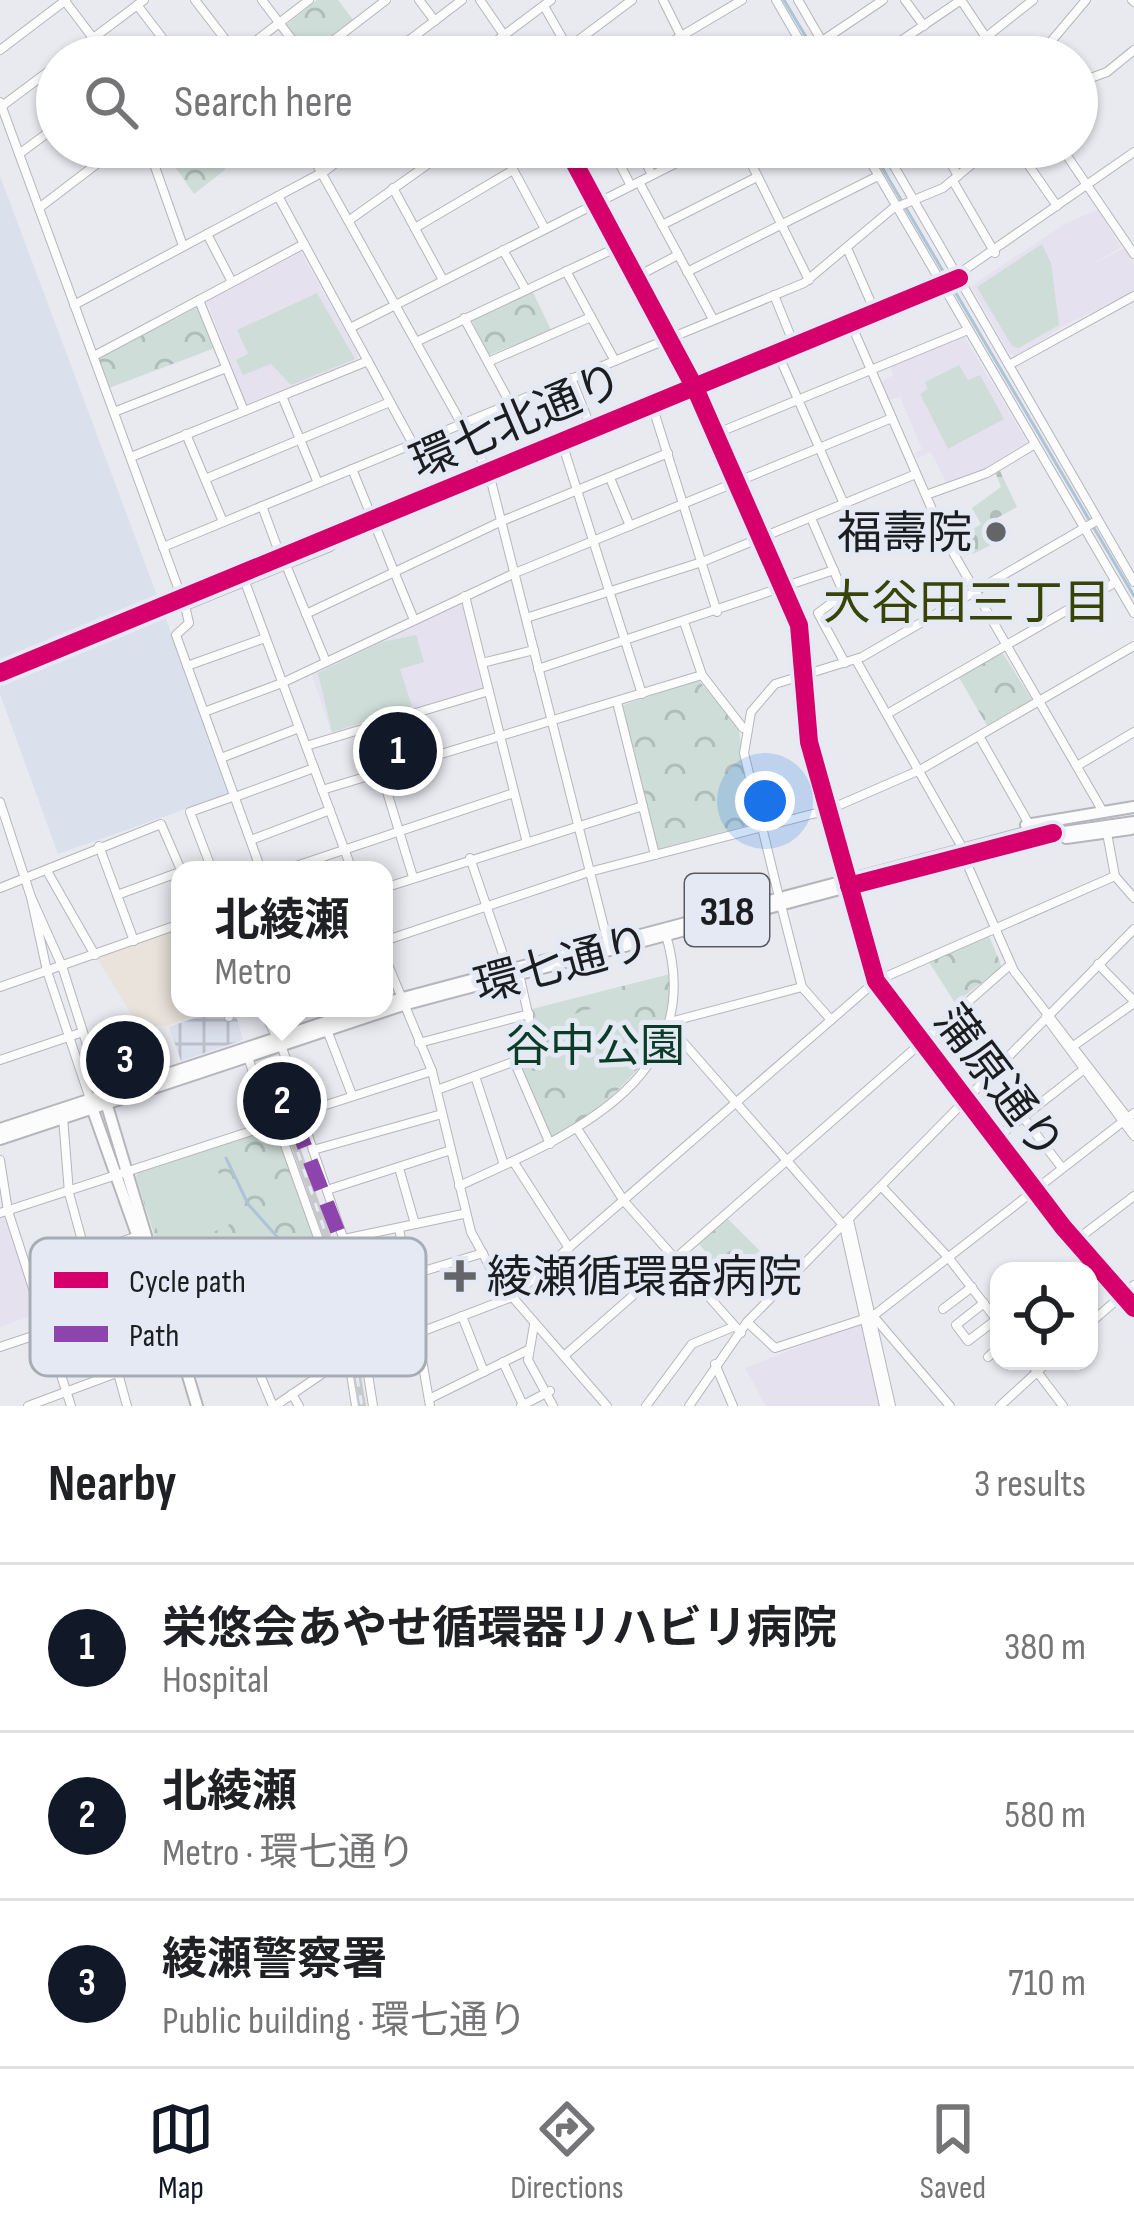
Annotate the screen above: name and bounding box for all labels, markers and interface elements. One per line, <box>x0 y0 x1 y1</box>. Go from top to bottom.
search box <box>36 36 1098 168</box>
icon: search <box>78 69 144 135</box>
text: Search here <box>174 75 353 130</box>
street label: 環七北通り <box>403 353 631 492</box>
place label: 福壽院 <box>837 507 972 562</box>
marker: 福壽院 <box>983 519 1009 545</box>
district label: 大谷田三丁目 <box>823 576 1111 633</box>
pin: 1 <box>359 706 437 796</box>
your location <box>735 771 795 831</box>
popup <box>171 861 393 1017</box>
road number: 318 <box>685 874 769 946</box>
text: 北綾瀬 <box>214 894 350 949</box>
street label: 環七通り <box>469 916 657 1015</box>
text: Metro <box>214 949 292 996</box>
street label: 蒲原通り <box>922 995 1074 1172</box>
pin: 3 <box>86 1015 164 1105</box>
park label: 谷中公園 <box>505 1020 685 1075</box>
pin: 2 <box>243 1056 321 1146</box>
legend <box>30 1238 426 1376</box>
place label: 綾瀬循環器病院 <box>487 1251 802 1306</box>
marker: 綾瀬循環器病院 <box>444 1260 476 1292</box>
text: Cycle path <box>129 1262 246 1302</box>
map controls <box>990 1262 1098 1370</box>
button: locate <box>990 1262 1098 1370</box>
text: Path <box>129 1316 179 1356</box>
text: Nearby <box>48 1454 177 1515</box>
text: 3 results <box>974 1461 1086 1508</box>
text: 栄悠会あやせ循環器リハビリ病院 <box>162 1602 837 1657</box>
text: 1 <box>79 1624 95 1671</box>
text: 380 m <box>1004 1624 1086 1671</box>
text: Hospital <box>162 1657 269 1704</box>
text: 北綾瀬 <box>162 1765 297 1820</box>
text: 2 <box>78 1792 96 1839</box>
text: 580 m <box>1005 1792 1086 1839</box>
text: Metro · 環七通り <box>162 1830 416 1877</box>
text: 綾瀬警察署 <box>162 1933 387 1988</box>
text: 3 <box>78 1960 96 2007</box>
text: 710 m <box>1008 1960 1086 2007</box>
text: Public building · 環七通り <box>162 1998 527 2045</box>
tab: Map <box>148 2096 214 2208</box>
tab: Directions <box>510 2096 624 2208</box>
tab: Saved <box>920 2096 986 2208</box>

